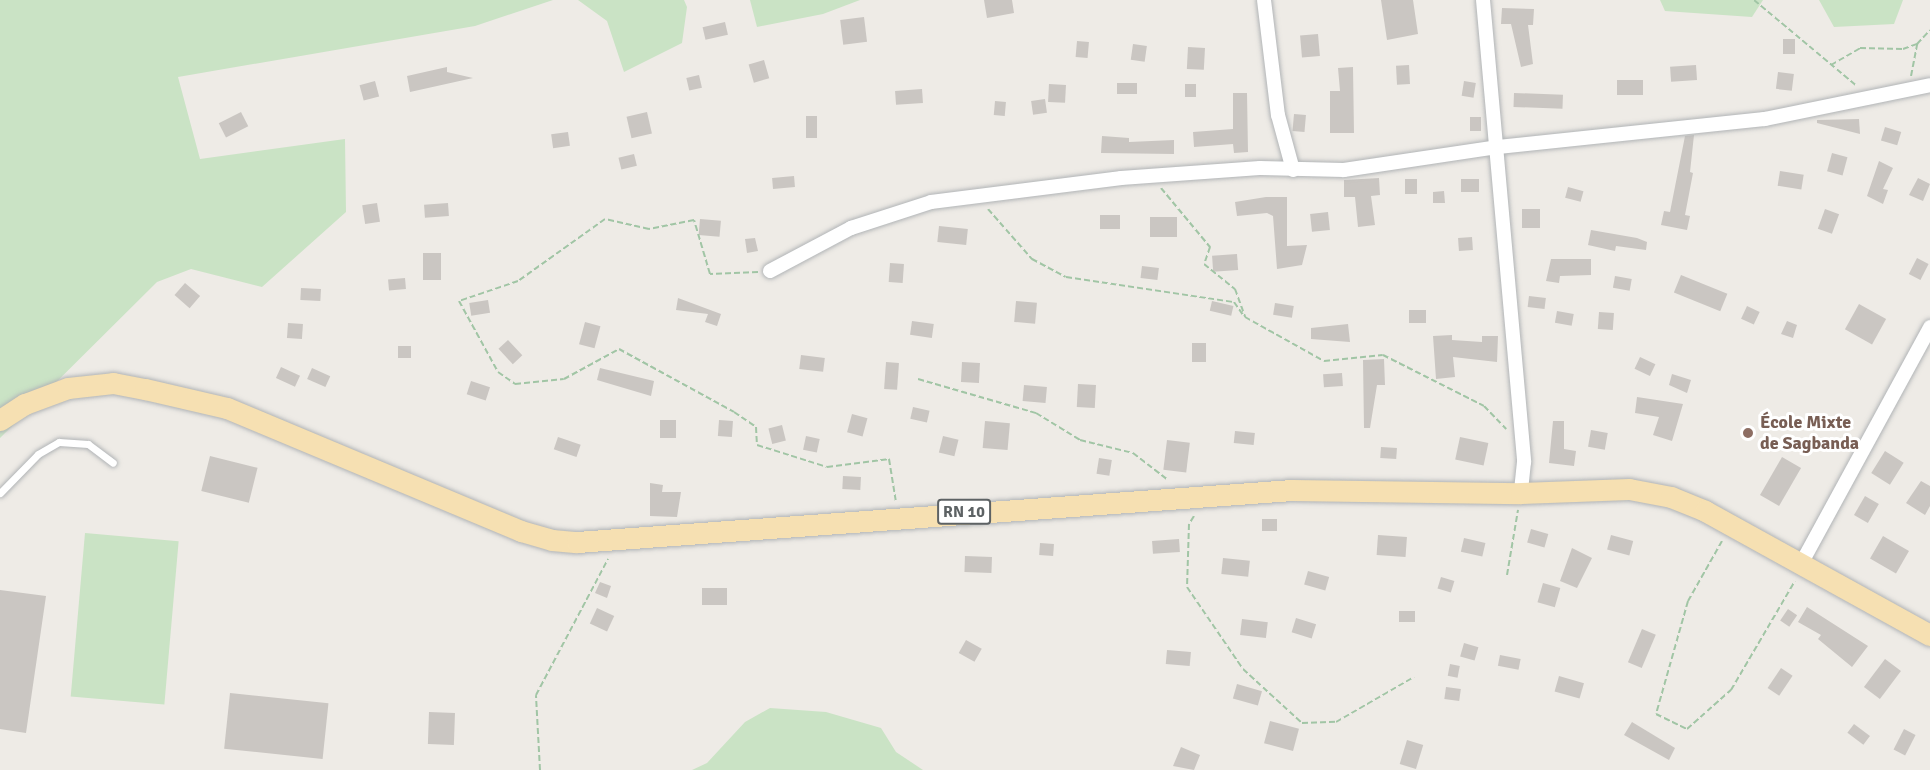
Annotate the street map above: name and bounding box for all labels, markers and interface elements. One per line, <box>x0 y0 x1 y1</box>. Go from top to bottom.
place label: École Mixte de Sagbanda <box>1760 412 1859 454</box>
marker: École Mixte de Sagbanda <box>1741 426 1755 440</box>
road number: RN 10 <box>937 499 991 525</box>

